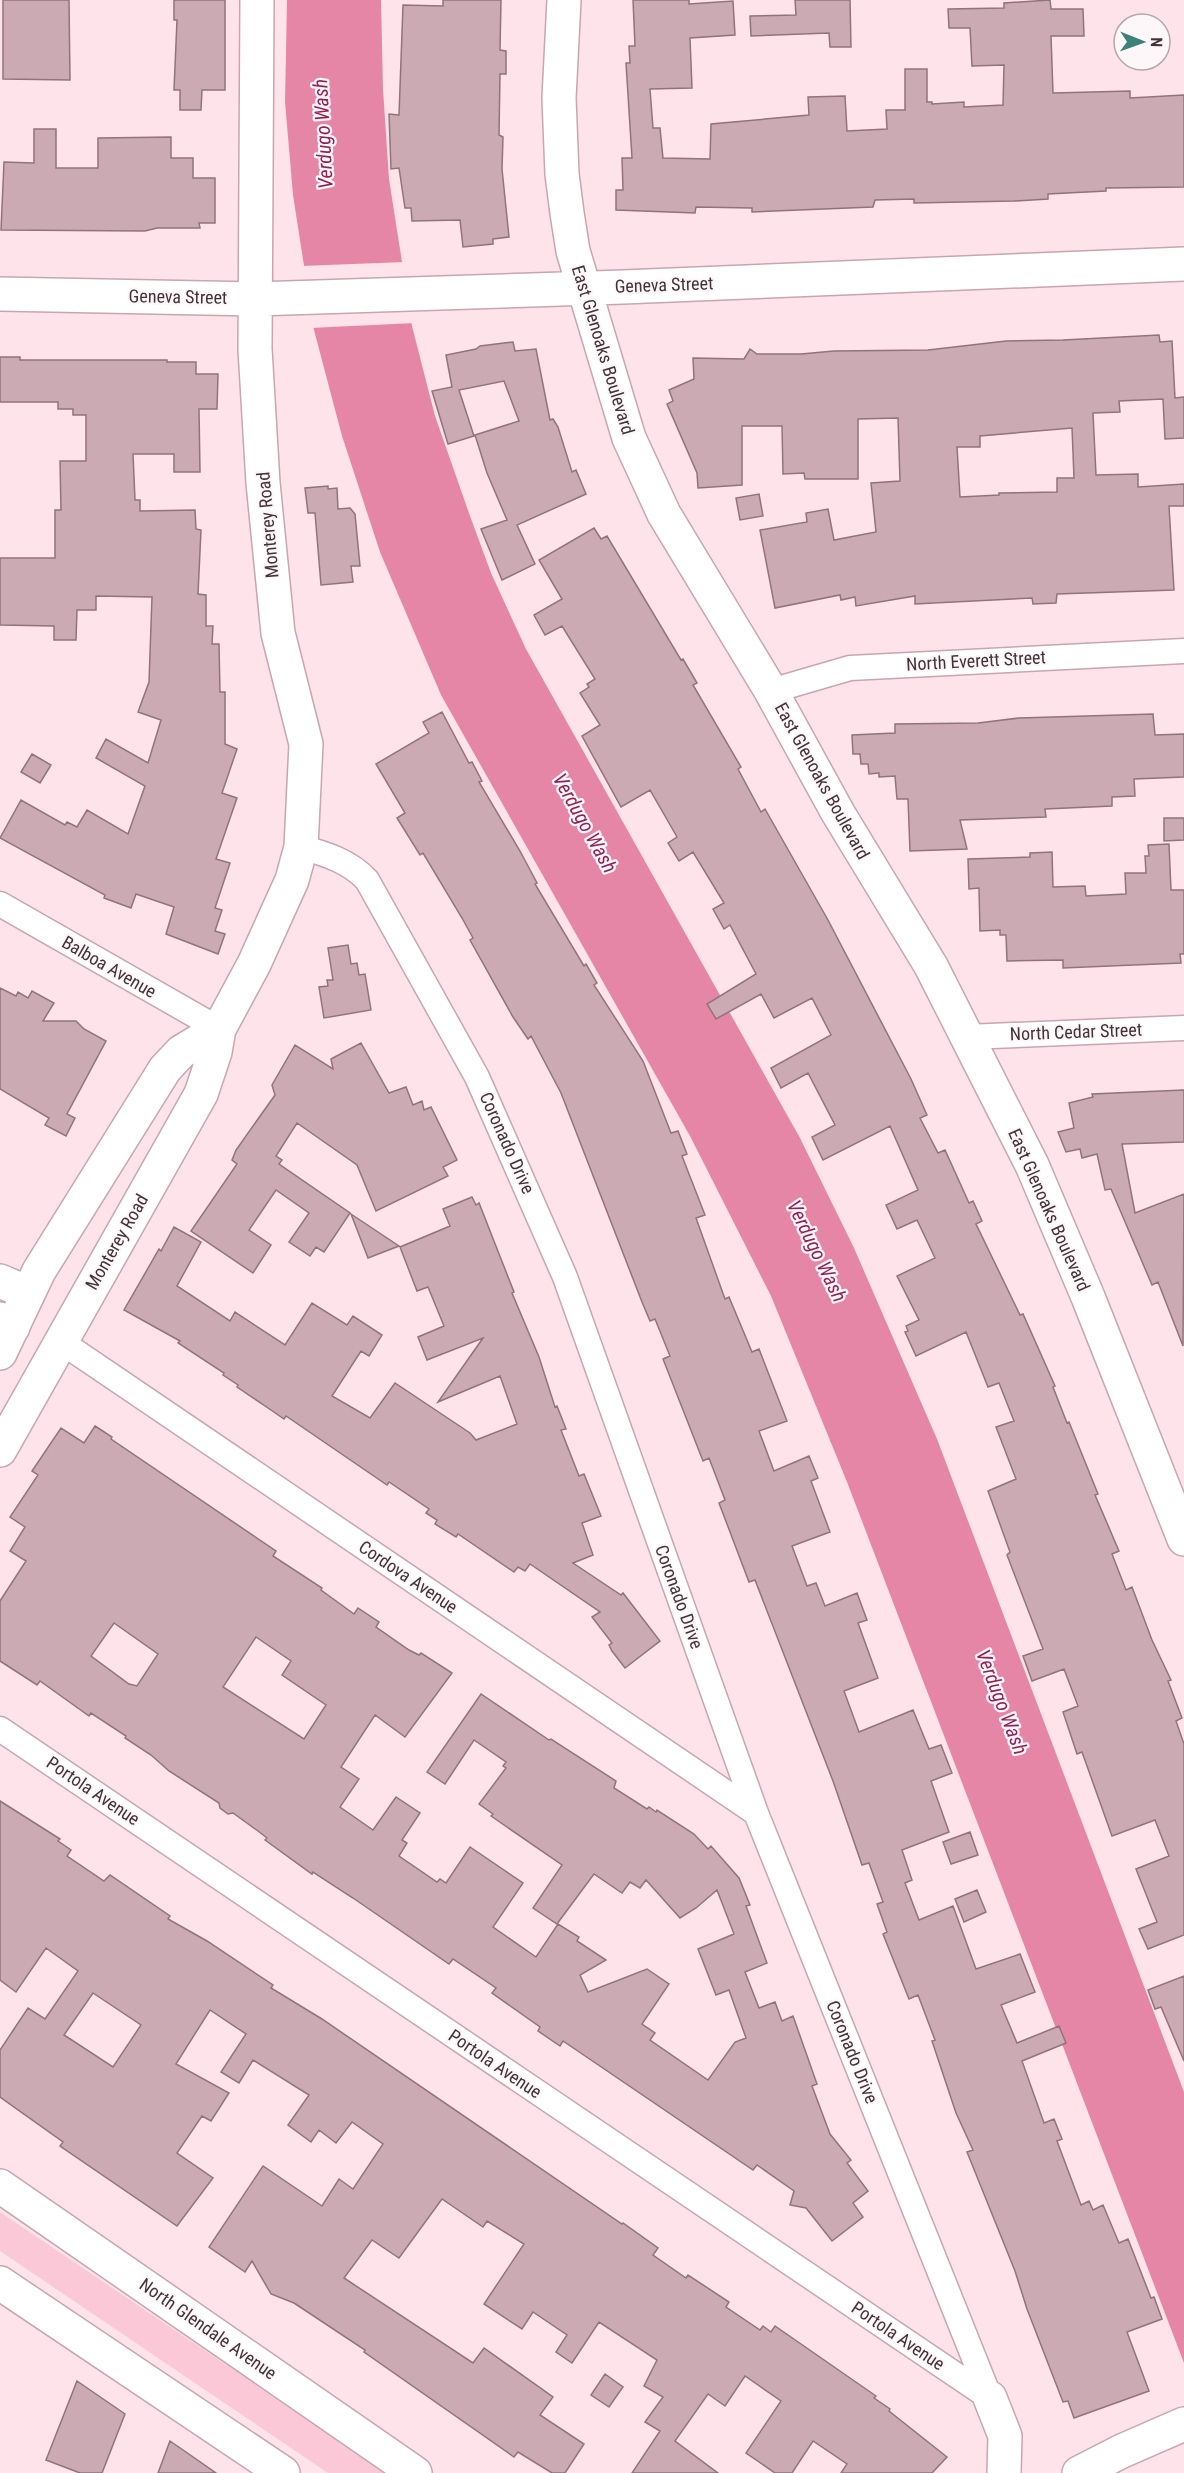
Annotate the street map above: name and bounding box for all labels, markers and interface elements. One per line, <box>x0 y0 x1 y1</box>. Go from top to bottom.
north arrow <box>1112 12 1172 72</box>
text: N <box>1147 37 1166 47</box>
water label: Verdugo Wash <box>308 78 338 190</box>
street label: East Glenoaks Boulevard <box>568 263 639 437</box>
street label: Geneva Street <box>614 272 714 297</box>
street label: Geneva Street <box>129 285 227 308</box>
street label: Monterey Road <box>252 471 283 579</box>
street label: North Everett Street <box>906 646 1046 675</box>
street label: East Glenoaks Boulevard <box>771 699 874 863</box>
water label: Verdugo Wash <box>548 769 622 877</box>
street label: Balboa Avenue <box>58 931 160 1002</box>
street label: North Cedar Street <box>1010 1019 1142 1044</box>
street label: Coronado Drive <box>476 1089 539 1197</box>
street label: East Glenoaks Boulevard <box>1004 1125 1095 1294</box>
street label: Monterey Road <box>81 1190 152 1293</box>
water label: Verdugo Wash <box>782 1196 852 1306</box>
street label: Cordova Avenue <box>355 1536 462 1617</box>
street label: Coronado Drive <box>651 1542 708 1652</box>
water label: Verdugo Wash <box>971 1646 1033 1758</box>
street label: Portola Avenue <box>43 1752 144 1829</box>
street label: Coronado Drive <box>822 1997 883 2106</box>
street label: Portola Avenue <box>445 2025 546 2102</box>
street label: North Glendale Avenue <box>136 2273 281 2384</box>
street label: Portola Avenue <box>848 2297 949 2374</box>

